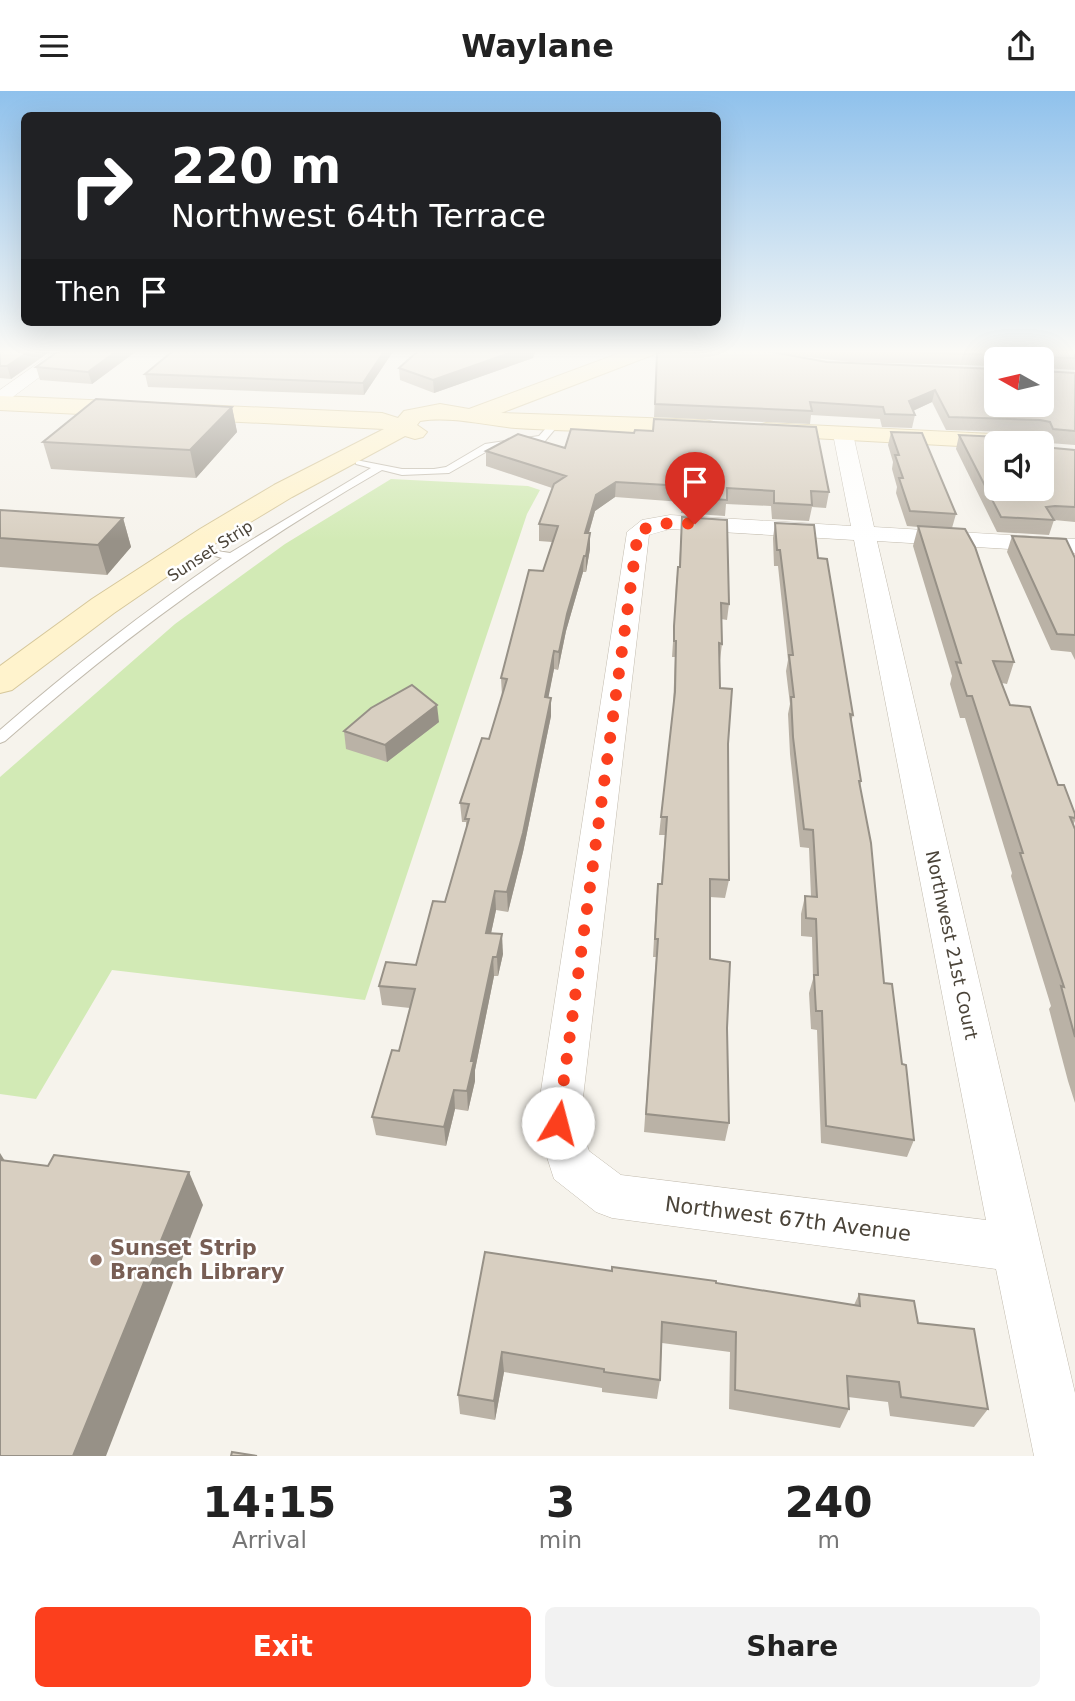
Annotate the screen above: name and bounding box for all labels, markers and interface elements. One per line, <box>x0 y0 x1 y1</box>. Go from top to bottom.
icon: menu <box>35 27 73 65</box>
text: Waylane <box>461 27 614 65</box>
icon: share <box>1002 27 1040 65</box>
text: 220 m <box>171 138 341 195</box>
icon: right <box>56 140 147 231</box>
text: Northwest 64th Terrace <box>171 197 546 235</box>
icon: arrive <box>135 273 173 311</box>
text: Then <box>56 277 121 307</box>
north arrow <box>984 347 1054 417</box>
map controls <box>984 347 1054 501</box>
button: sound <box>984 431 1054 501</box>
pin <box>665 452 725 524</box>
icon: arrive <box>676 463 714 501</box>
street label: Sunset Strip <box>164 516 256 586</box>
street label: Northwest 21st Court <box>922 849 982 1041</box>
position arrow <box>521 1086 595 1160</box>
street label: Northwest 67th Avenue <box>664 1192 912 1246</box>
place label: Sunset Strip Branch Library <box>110 1236 285 1284</box>
marker: Sunset Strip Branch Library <box>88 1252 104 1268</box>
text: 14:15 <box>203 1478 336 1527</box>
text: 3 <box>546 1478 575 1527</box>
text: 240 <box>785 1478 872 1527</box>
text: Arrival <box>232 1527 307 1553</box>
text: min <box>539 1527 582 1553</box>
text: m <box>817 1527 840 1553</box>
button: Exit <box>35 1607 531 1687</box>
button: Share <box>545 1607 1040 1687</box>

